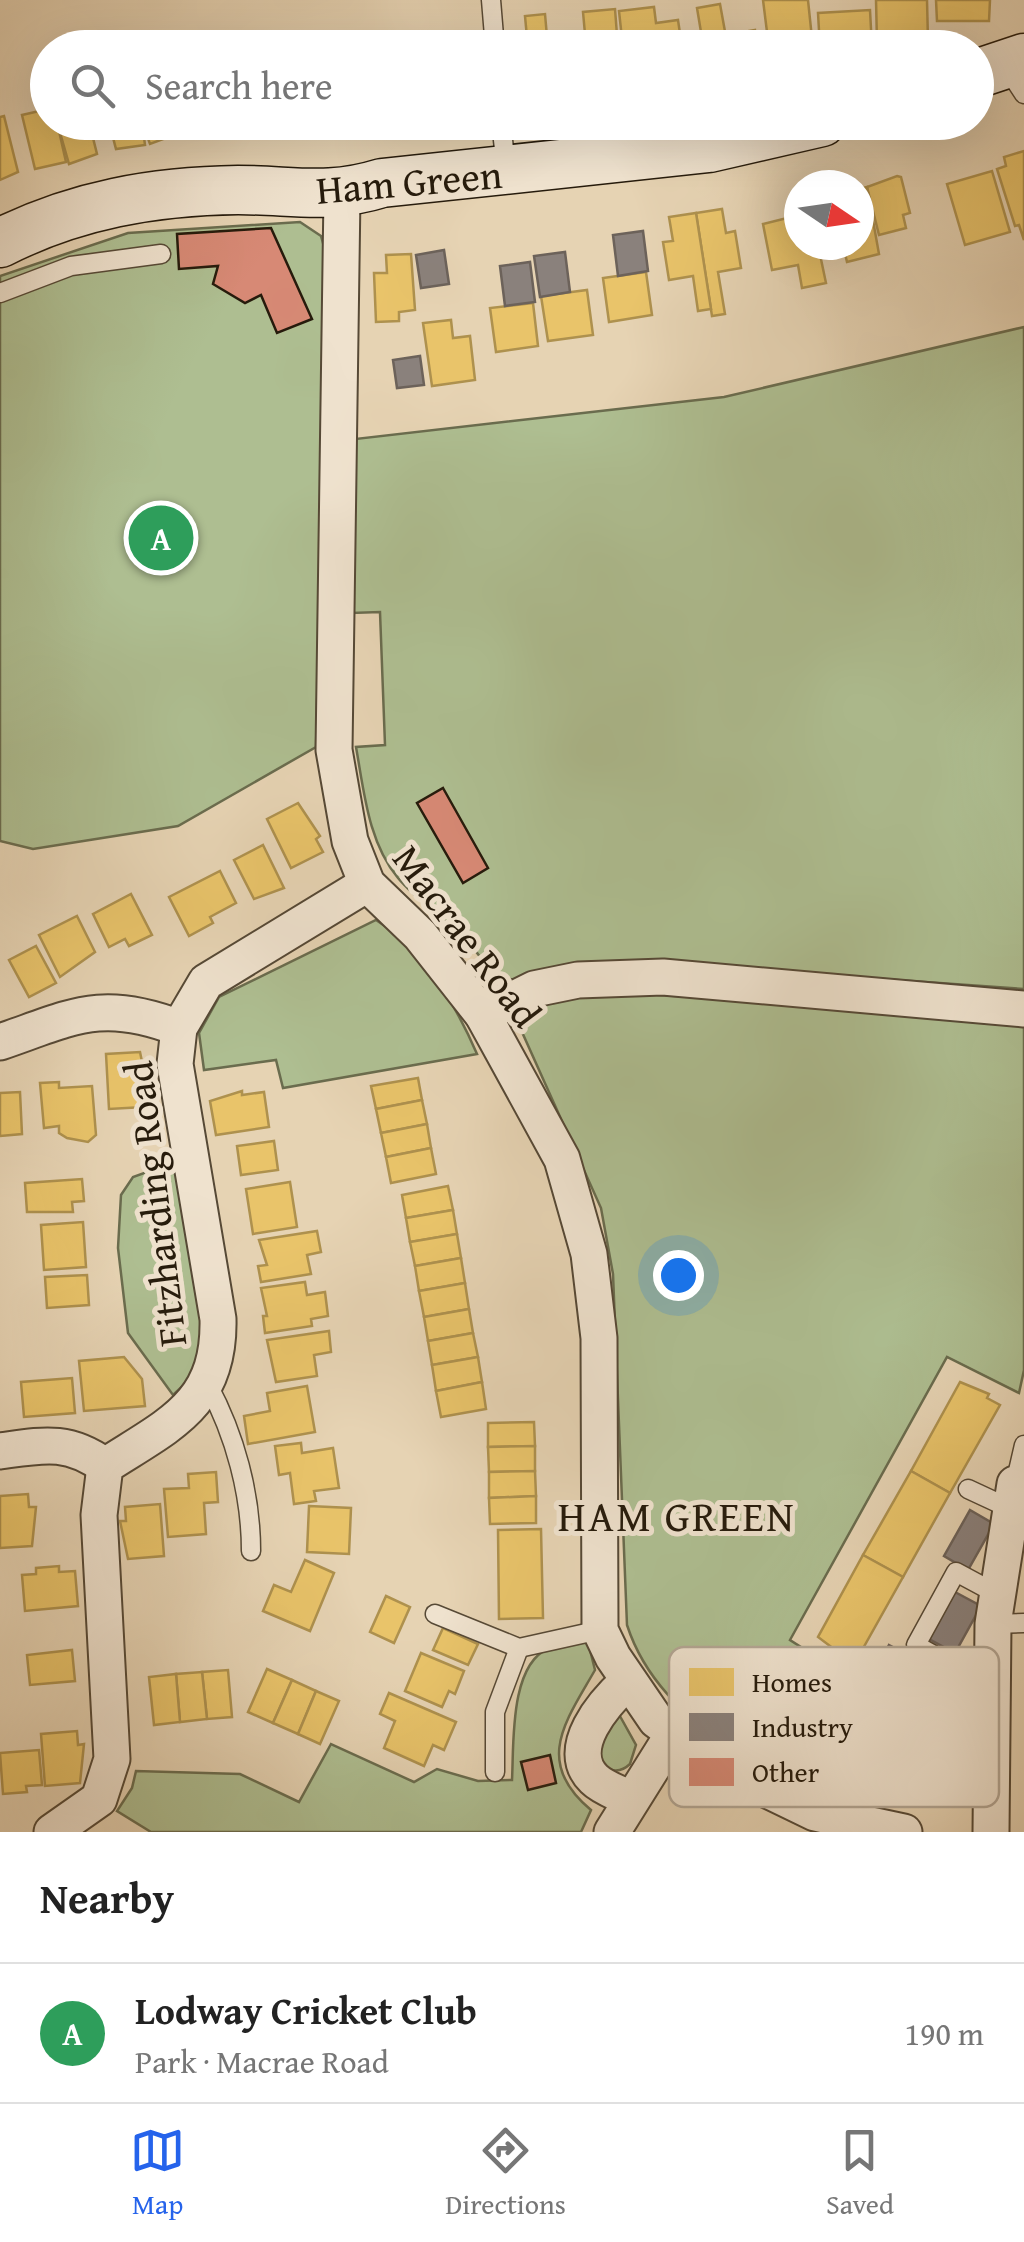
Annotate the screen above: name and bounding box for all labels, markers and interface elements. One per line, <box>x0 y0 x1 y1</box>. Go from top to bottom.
search box <box>30 30 994 140</box>
text: Search here <box>145 57 333 113</box>
icon: search <box>65 58 120 113</box>
street label: Ham Green <box>314 144 504 219</box>
north arrow <box>784 170 874 260</box>
pin: A <box>128 500 194 576</box>
street label: Macrae Road <box>379 832 556 1040</box>
street label: Fitzharding Road <box>108 1057 201 1350</box>
your location <box>653 1250 704 1301</box>
district label: HAM GREEN <box>558 1485 796 1546</box>
legend <box>669 1647 999 1807</box>
text: Homes <box>752 1661 832 1702</box>
text: Industry <box>752 1706 853 1747</box>
text: Other <box>752 1751 820 1792</box>
text: Nearby <box>40 1867 174 1928</box>
text: Lodway Cricket Club <box>135 1982 477 2038</box>
text: A <box>62 2010 83 2057</box>
text: 190 m <box>905 2010 984 2057</box>
text: Park · Macrae Road <box>135 2038 389 2085</box>
tab: Map <box>130 2123 185 2224</box>
tab: Directions <box>445 2123 566 2224</box>
tab: Saved <box>826 2123 894 2224</box>

